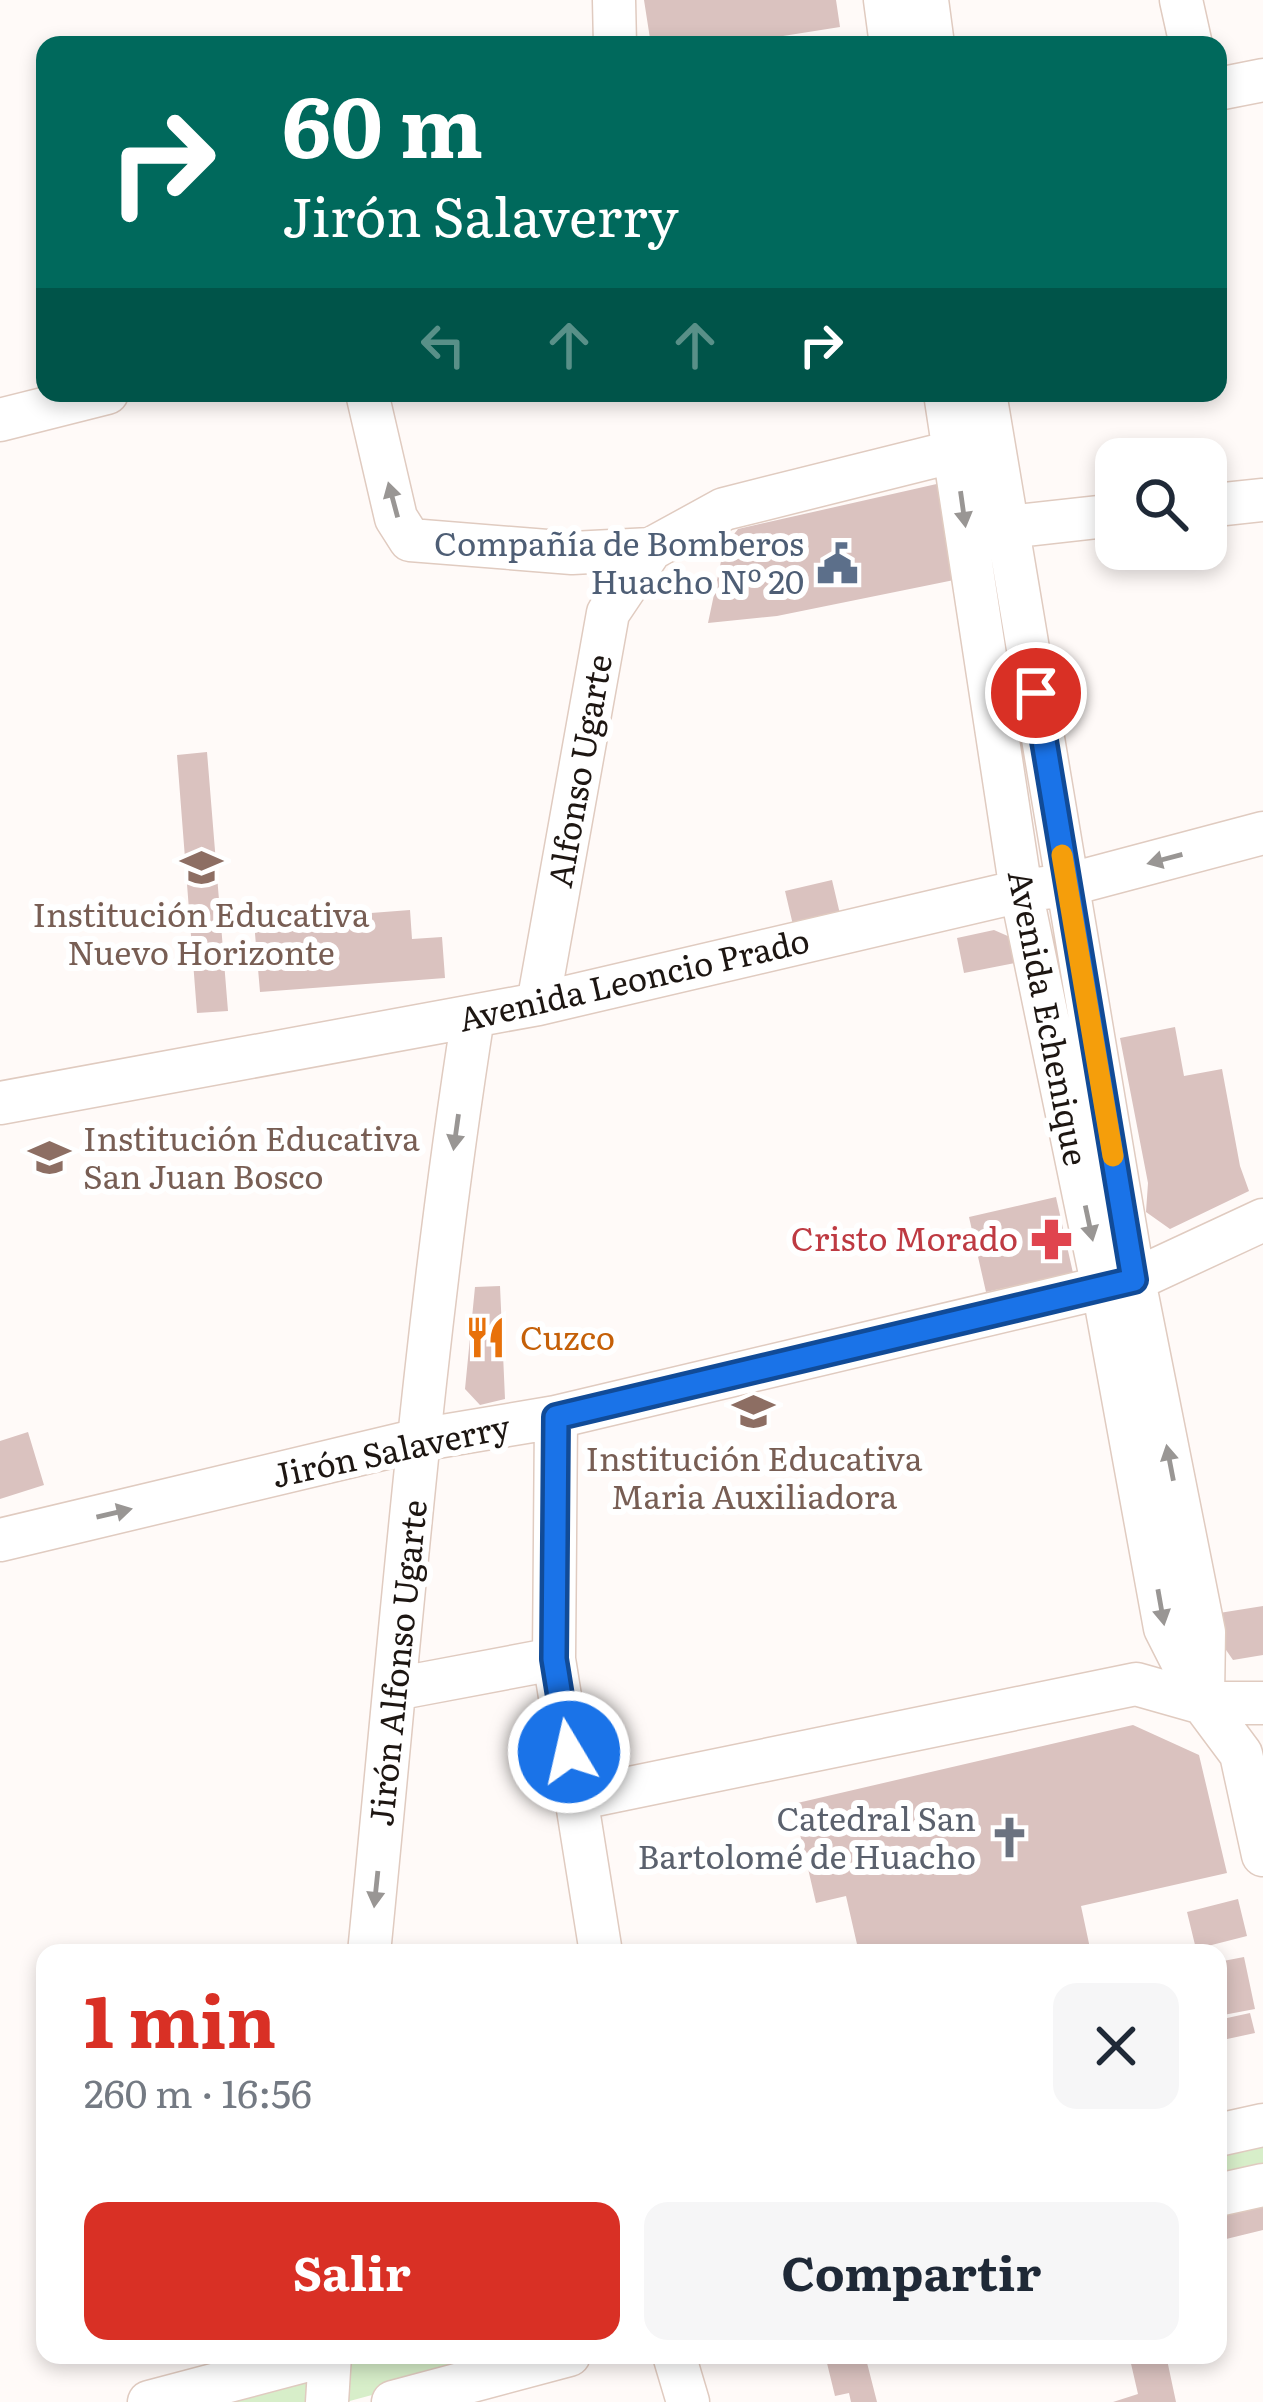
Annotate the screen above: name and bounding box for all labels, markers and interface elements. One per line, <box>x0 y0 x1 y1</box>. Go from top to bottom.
text: 60 m <box>282 59 483 184</box>
icon: right <box>84 84 240 240</box>
text: Jirón Salaverry <box>282 173 679 254</box>
icon: left <box>410 312 476 378</box>
icon: ahead <box>536 312 602 378</box>
icon: ahead <box>662 312 728 378</box>
icon: right <box>788 312 854 378</box>
map controls <box>1095 438 1227 570</box>
button: search <box>1095 438 1227 570</box>
one-way arrow <box>383 482 402 519</box>
one-way arrow <box>954 490 973 528</box>
place label: Compañía de Bomberos Huacho Nº 20 <box>434 517 804 604</box>
public building icon: Compañía de Bomberos Huacho Nº 20 <box>815 540 861 586</box>
pin <box>985 642 1087 744</box>
street label: Alfonso Ugarte <box>533 650 622 891</box>
icon: arrive <box>1003 660 1069 726</box>
school or university icon: Institución Educativa Nuevo Horizonte <box>178 844 224 890</box>
one-way arrow <box>1146 850 1183 869</box>
street label: Avenida Echenique <box>998 865 1103 1170</box>
place label: Institución Educativa Nuevo Horizonte <box>33 888 370 975</box>
street label: Avenida Leoncio Prado <box>453 913 814 1042</box>
place label: Institución Educativa San Juan Bosco <box>83 1112 420 1199</box>
one-way arrow <box>446 1114 465 1152</box>
school or university icon: Institución Educativa San Juan Bosco <box>26 1135 72 1181</box>
one-way arrow <box>1081 1205 1100 1243</box>
place label: Cristo Morado <box>791 1212 1018 1261</box>
pharmacy icon: Cristo Morado <box>1029 1216 1075 1262</box>
place label: Cuzco <box>520 1311 615 1360</box>
restaurant icon: Cuzco <box>463 1315 509 1361</box>
school or university icon: Institución Educativa Maria Auxiliadora <box>731 1388 777 1434</box>
street label: Jirón Salaverry <box>267 1399 514 1498</box>
place label: Institución Educativa Maria Auxiliadora <box>586 1432 923 1519</box>
one-way arrow <box>1160 1444 1179 1482</box>
street label: Jirón Alfonso Ugarte <box>354 1497 437 1828</box>
one-way arrow <box>95 1503 132 1522</box>
one-way arrow <box>1152 1588 1171 1626</box>
position arrow <box>506 1689 632 1815</box>
place label: Catedral San Bartolomé de Huacho <box>638 1792 976 1879</box>
church icon: Catedral San Bartolomé de Huacho <box>987 1815 1033 1861</box>
one-way arrow <box>366 1871 385 1908</box>
text: 1 min <box>84 1963 276 2070</box>
button: close <box>1053 1983 1179 2109</box>
text: 260 m · 16:56 <box>84 2062 312 2120</box>
button: Salir <box>84 2202 620 2340</box>
button: Compartir <box>644 2202 1179 2340</box>

